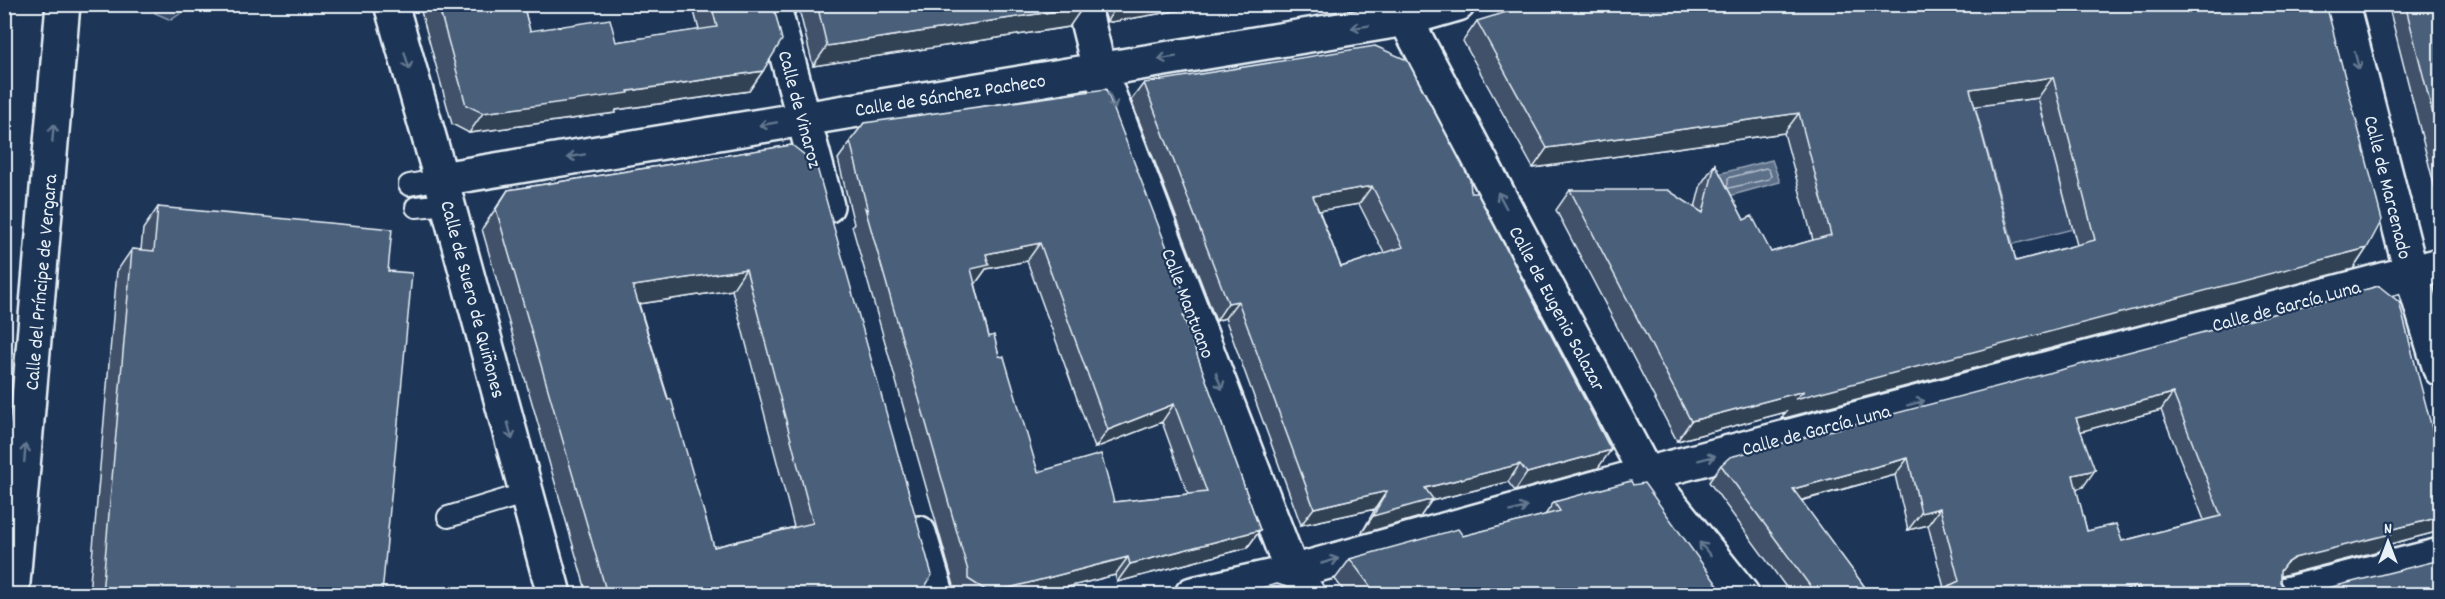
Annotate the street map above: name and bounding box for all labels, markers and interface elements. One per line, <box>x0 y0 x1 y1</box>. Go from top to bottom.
one-way arrow <box>1351 21 1370 32</box>
street label: Calle de Vinaroz <box>769 48 827 172</box>
one-way arrow <box>402 51 413 70</box>
one-way arrow <box>2351 51 2363 70</box>
one-way arrow <box>1158 53 1178 64</box>
street label: Calle de Sánchez Pacheco <box>853 68 1048 126</box>
one-way arrow <box>1107 91 1118 110</box>
street label: Calle de Marcenado <box>2355 113 2417 263</box>
one-way arrow <box>758 119 778 130</box>
one-way arrow <box>47 123 58 143</box>
one-way arrow <box>566 151 586 162</box>
street label: Calle del Príncipe de Vergara <box>20 172 66 392</box>
one-way arrow <box>1495 192 1507 210</box>
street label: Calle de Suero de Quiñones <box>431 198 511 402</box>
street label: Calle de Eugenio Salazar <box>1500 222 1611 397</box>
street label: Calle Mantuano <box>1152 245 1220 363</box>
street label: Calle de García Luna <box>2209 274 2365 341</box>
one-way arrow <box>1214 371 1225 390</box>
one-way arrow <box>1906 396 1925 408</box>
street label: Calle de García Luna <box>1739 398 1895 465</box>
one-way arrow <box>504 421 516 440</box>
one-way arrow <box>20 443 31 463</box>
one-way arrow <box>1697 452 1716 463</box>
one-way arrow <box>1509 503 1528 514</box>
north arrow <box>2358 512 2418 572</box>
text: N <box>2384 518 2392 541</box>
one-way arrow <box>1699 541 1712 557</box>
one-way arrow <box>1321 555 1340 566</box>

